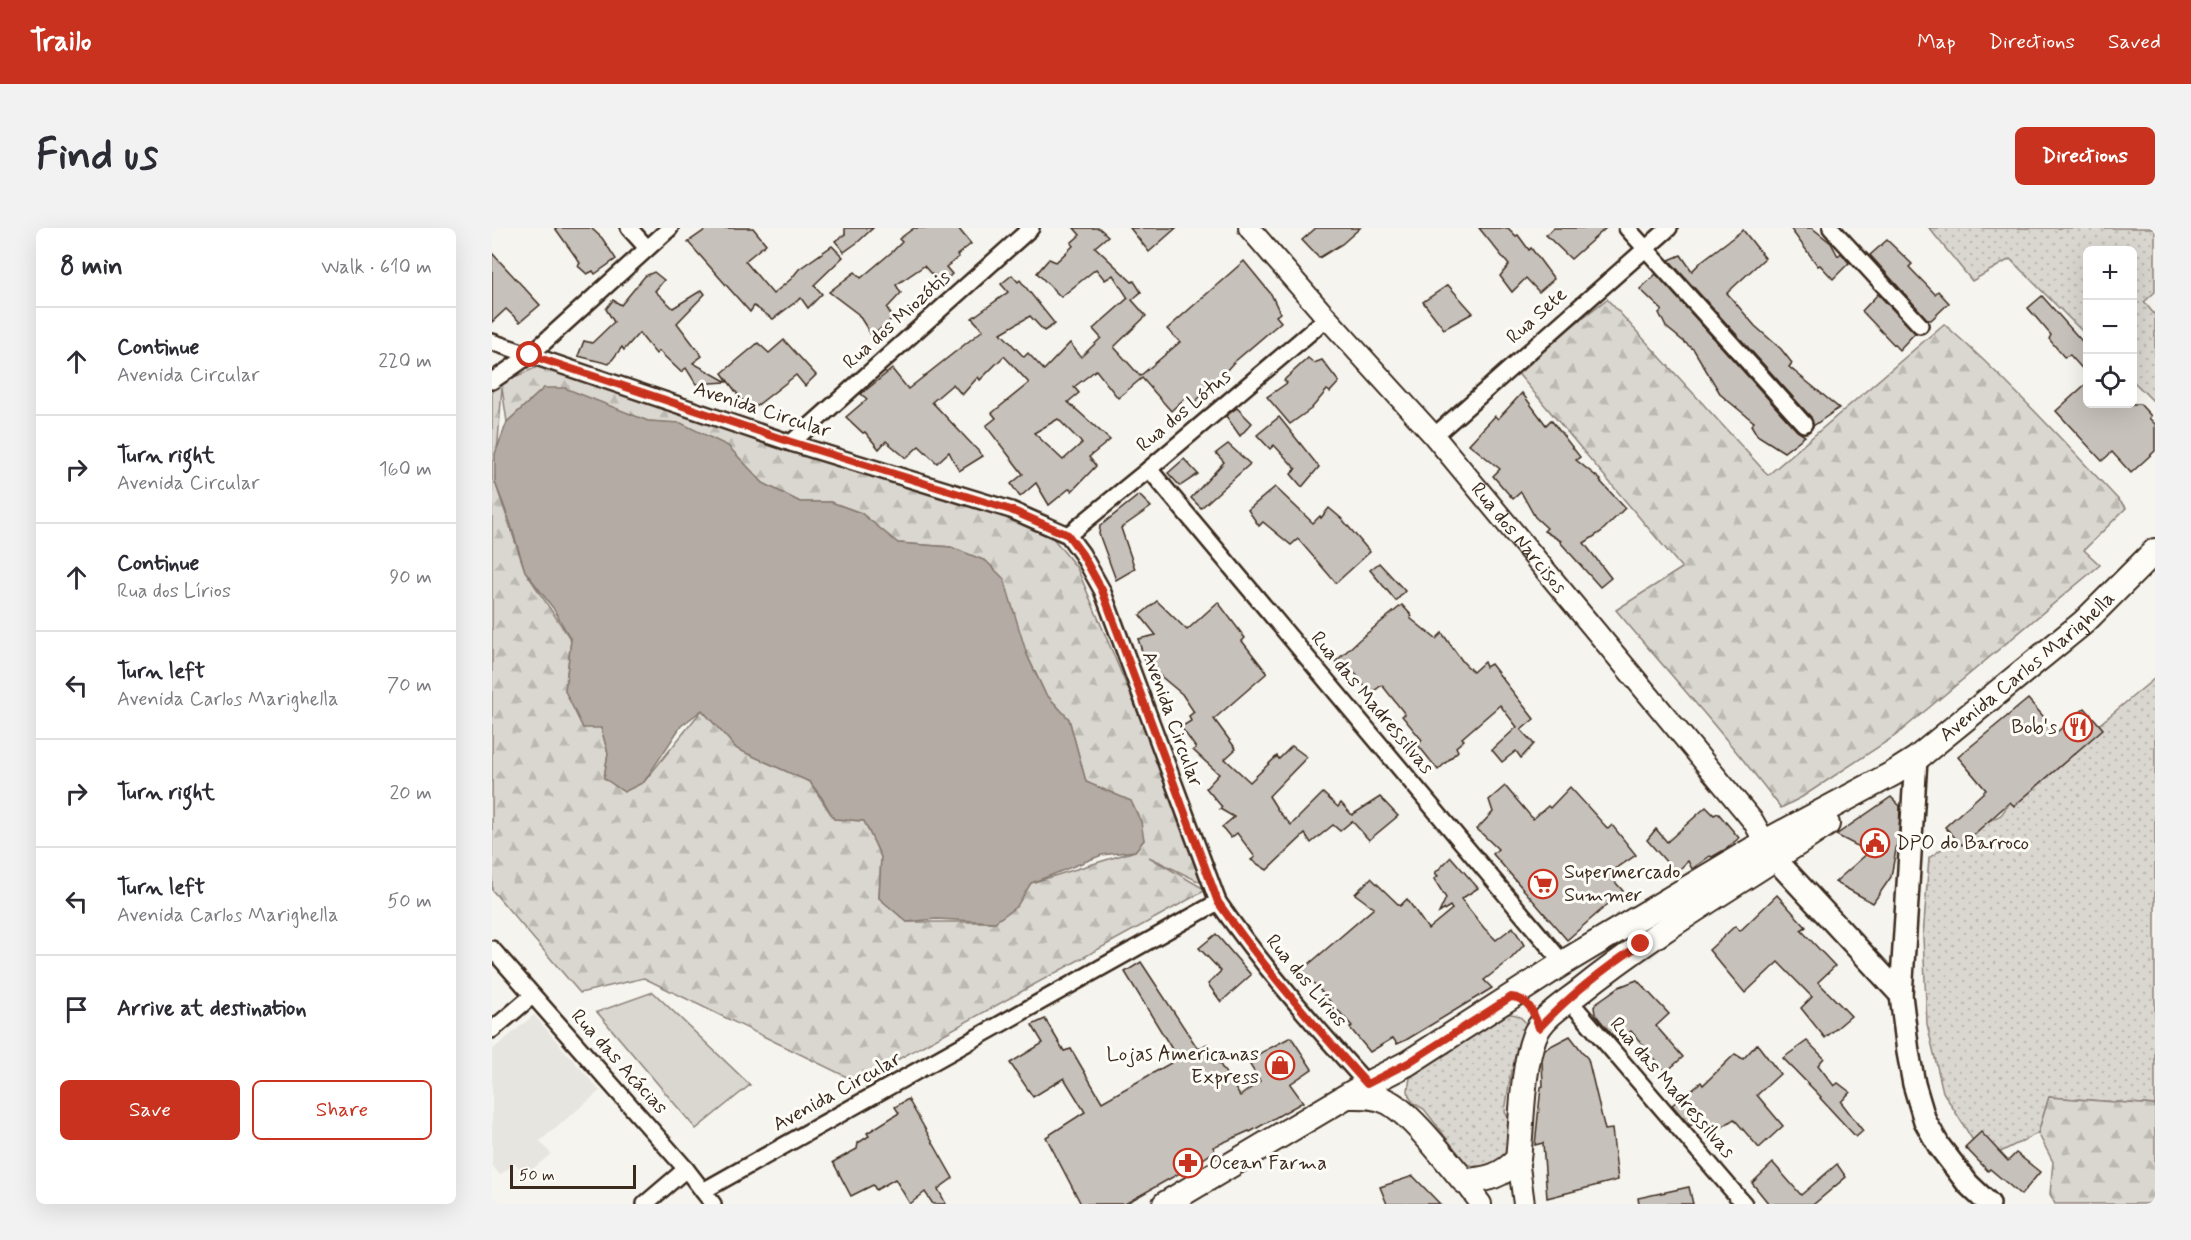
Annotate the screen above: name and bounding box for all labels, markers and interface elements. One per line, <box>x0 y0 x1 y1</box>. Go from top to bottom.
text: Trailo <box>30 24 91 61</box>
text: Map <box>1917 28 1956 56</box>
text: Directions <box>1989 28 2075 56</box>
text: Saved <box>2108 28 2161 56</box>
button: Directions <box>2015 127 2155 185</box>
text: Find us <box>36 129 158 184</box>
map controls <box>2083 246 2137 408</box>
button: + <box>2083 246 2137 300</box>
text: 8 min <box>60 250 123 284</box>
text: Walk · 610 m <box>321 254 432 281</box>
street label: Rua dos Miozótis <box>837 264 957 376</box>
street label: Rua Sete <box>1501 281 1573 351</box>
button: − <box>2083 300 2137 354</box>
text: Continue <box>117 334 199 362</box>
route start <box>516 341 542 367</box>
icon: ahead <box>60 345 93 378</box>
text: 220 m <box>378 348 432 375</box>
button: locate <box>2083 354 2137 408</box>
text: Avenida Circular <box>117 362 260 389</box>
street label: Rua dos Lótus <box>1131 363 1237 459</box>
street label: Avenida Circular <box>690 375 835 445</box>
text: Turn right <box>117 442 215 470</box>
icon: right <box>60 453 93 486</box>
text: 160 m <box>379 456 432 483</box>
text: Avenida Circular <box>117 470 260 497</box>
street label: Rua dos Narcisos <box>1464 477 1573 600</box>
text: Continue <box>117 550 199 578</box>
icon: ahead <box>60 561 93 594</box>
text: 90 m <box>389 564 432 591</box>
text: Rua dos Lírios <box>117 578 231 605</box>
street label: Avenida Carlos Marighella <box>1934 585 2121 748</box>
street label: Rua das Madressilvas <box>1304 626 1440 780</box>
street label: Avenida Circular <box>1135 647 1209 791</box>
text: Turn left <box>117 658 205 686</box>
icon: left <box>60 669 93 702</box>
text: 70 m <box>387 672 432 699</box>
text: Avenida Carlos Marighella <box>117 686 338 713</box>
restaurant icon: Bob's <box>2062 711 2094 743</box>
place label: Bob's <box>2011 714 2057 741</box>
icon: right <box>60 777 93 810</box>
text: Turn right <box>117 779 215 807</box>
text: 20 m <box>389 780 432 807</box>
public building icon: DPO do Barroco <box>1859 827 1891 859</box>
place label: DPO do Barroco <box>1896 830 2029 857</box>
place label: Supermercado Summer <box>1564 859 1680 909</box>
supermarket icon: Supermercado Summer <box>1527 868 1559 900</box>
text: Turn left <box>117 874 205 902</box>
icon: left <box>60 885 93 918</box>
text: 50 m <box>387 888 432 915</box>
text: Avenida Carlos Marighella <box>117 902 338 929</box>
street label: Rua dos Lírios <box>1259 929 1353 1033</box>
route end <box>1627 930 1653 956</box>
icon: arrive <box>60 993 93 1026</box>
text: Arrive at destination <box>117 995 307 1023</box>
street label: Rua das Acácias <box>564 1003 674 1121</box>
street label: Rua das Madressilvas <box>1603 1012 1741 1164</box>
place label: Lojas Americanas Express <box>1107 1041 1259 1091</box>
street label: Avenida Circular <box>768 1045 906 1138</box>
shop icon: Lojas Americanas Express <box>1264 1049 1296 1081</box>
button: Save <box>60 1080 240 1140</box>
button: Share <box>252 1080 432 1140</box>
pharmacy icon: Ocean Farma <box>1172 1147 1204 1179</box>
place label: Ocean Farma <box>1209 1150 1327 1177</box>
scale bar <box>510 1162 636 1190</box>
text: 50 m <box>519 1165 555 1186</box>

